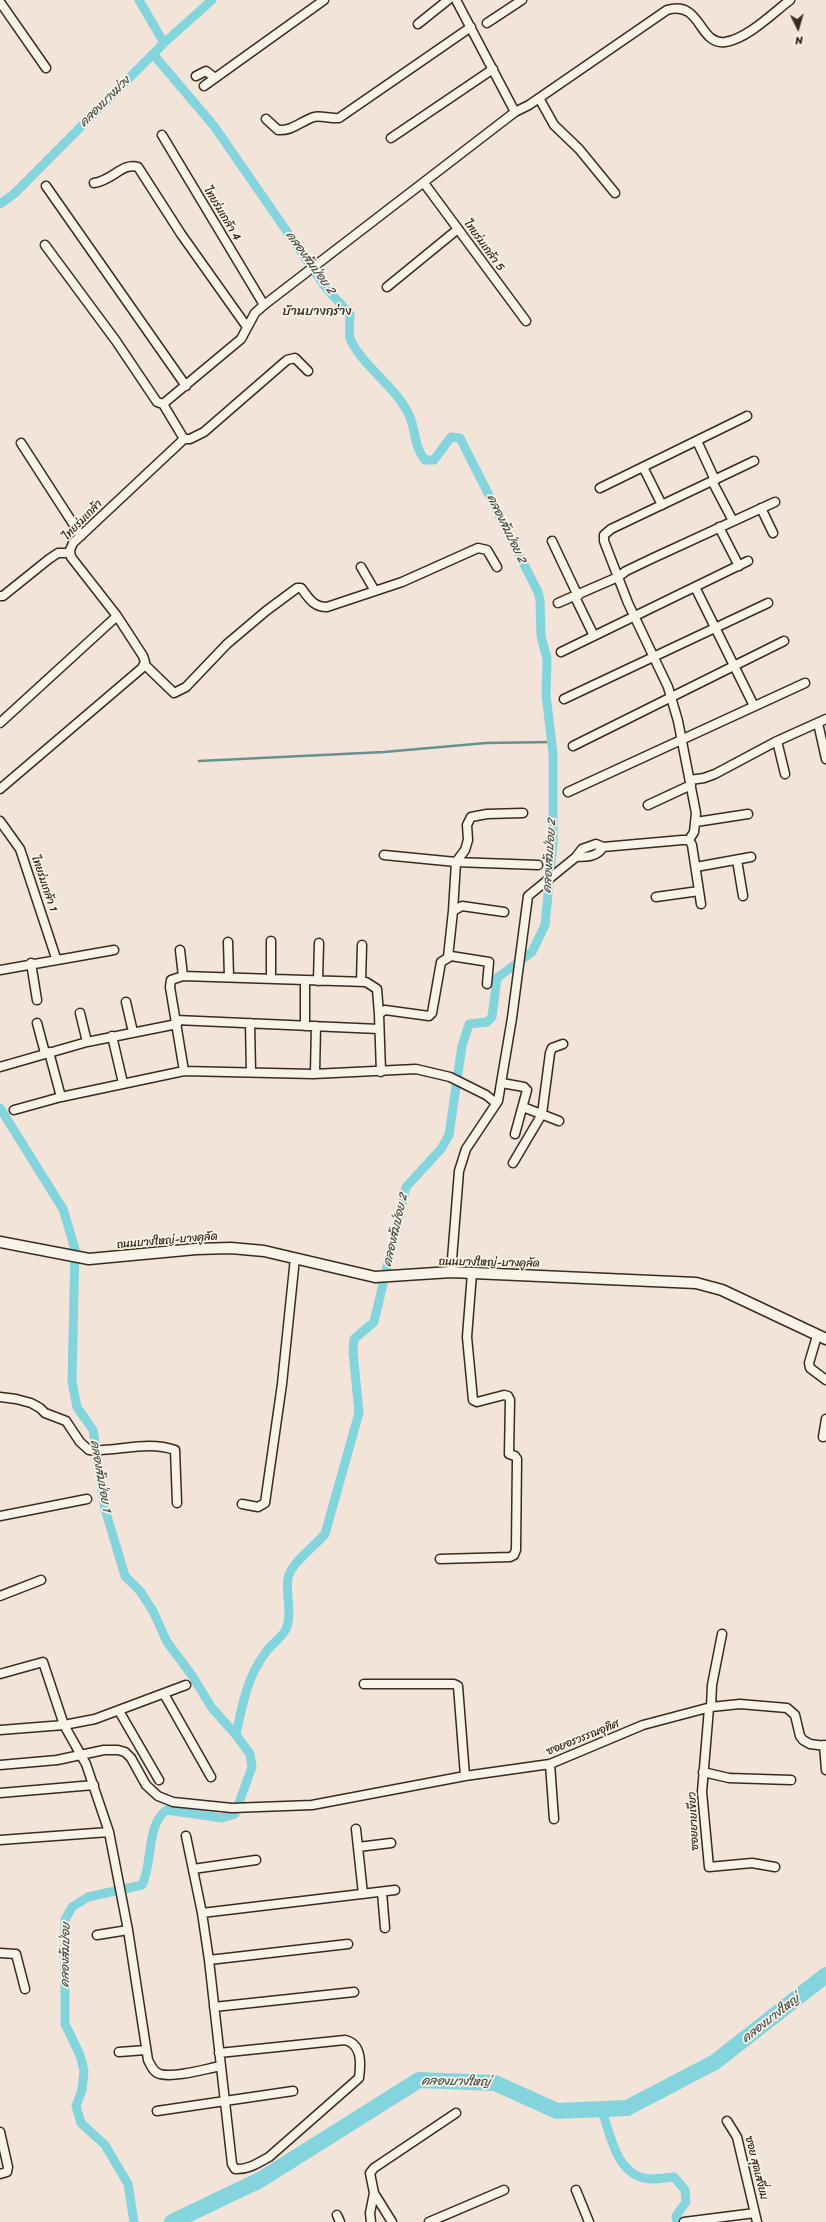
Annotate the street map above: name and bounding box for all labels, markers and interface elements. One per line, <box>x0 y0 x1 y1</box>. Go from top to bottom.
north arrow <box>778 8 818 48</box>
text: N <box>794 31 804 50</box>
water label: คลองบางม่วง <box>77 74 133 130</box>
street label: ไทยร่มเกล้า 4 <box>201 185 243 243</box>
street label: ไทยร่มเกล้า 5 <box>461 218 507 274</box>
water label: คลองส้มป่อย 2 <box>282 229 338 297</box>
district label: บ้านบางกร่าง <box>283 304 351 320</box>
water label: คลองส้มป่อย 2 <box>483 492 529 566</box>
street label: ไทยร่มเกล้า <box>61 497 105 543</box>
water label: คลองส้มป่อย 2 <box>540 818 560 894</box>
street label: ไทยร่มเกล้า 1 <box>28 855 60 913</box>
water label: คลองส้มป่อย 2 <box>381 1192 411 1268</box>
street label: ถนนบางใหญ่-บางคูลัด <box>116 1230 218 1252</box>
street label: ถนนบางใหญ่-บางคูลัด <box>438 1256 540 1270</box>
water label: คลองส้มป่อย 1 <box>87 1439 113 1513</box>
street label: ซอยอรวรรณอุทิศ <box>545 1717 621 1759</box>
street label: ซอยยายเขียว <box>686 1791 702 1851</box>
water label: คลองส้มป่อย <box>58 1923 74 1987</box>
water label: คลองบางใหญ่ <box>739 1992 803 2046</box>
water label: คลองบางใหญ่ <box>421 2074 491 2090</box>
street label: ซอย สุดเสงี่ยม <box>742 2135 770 2201</box>

